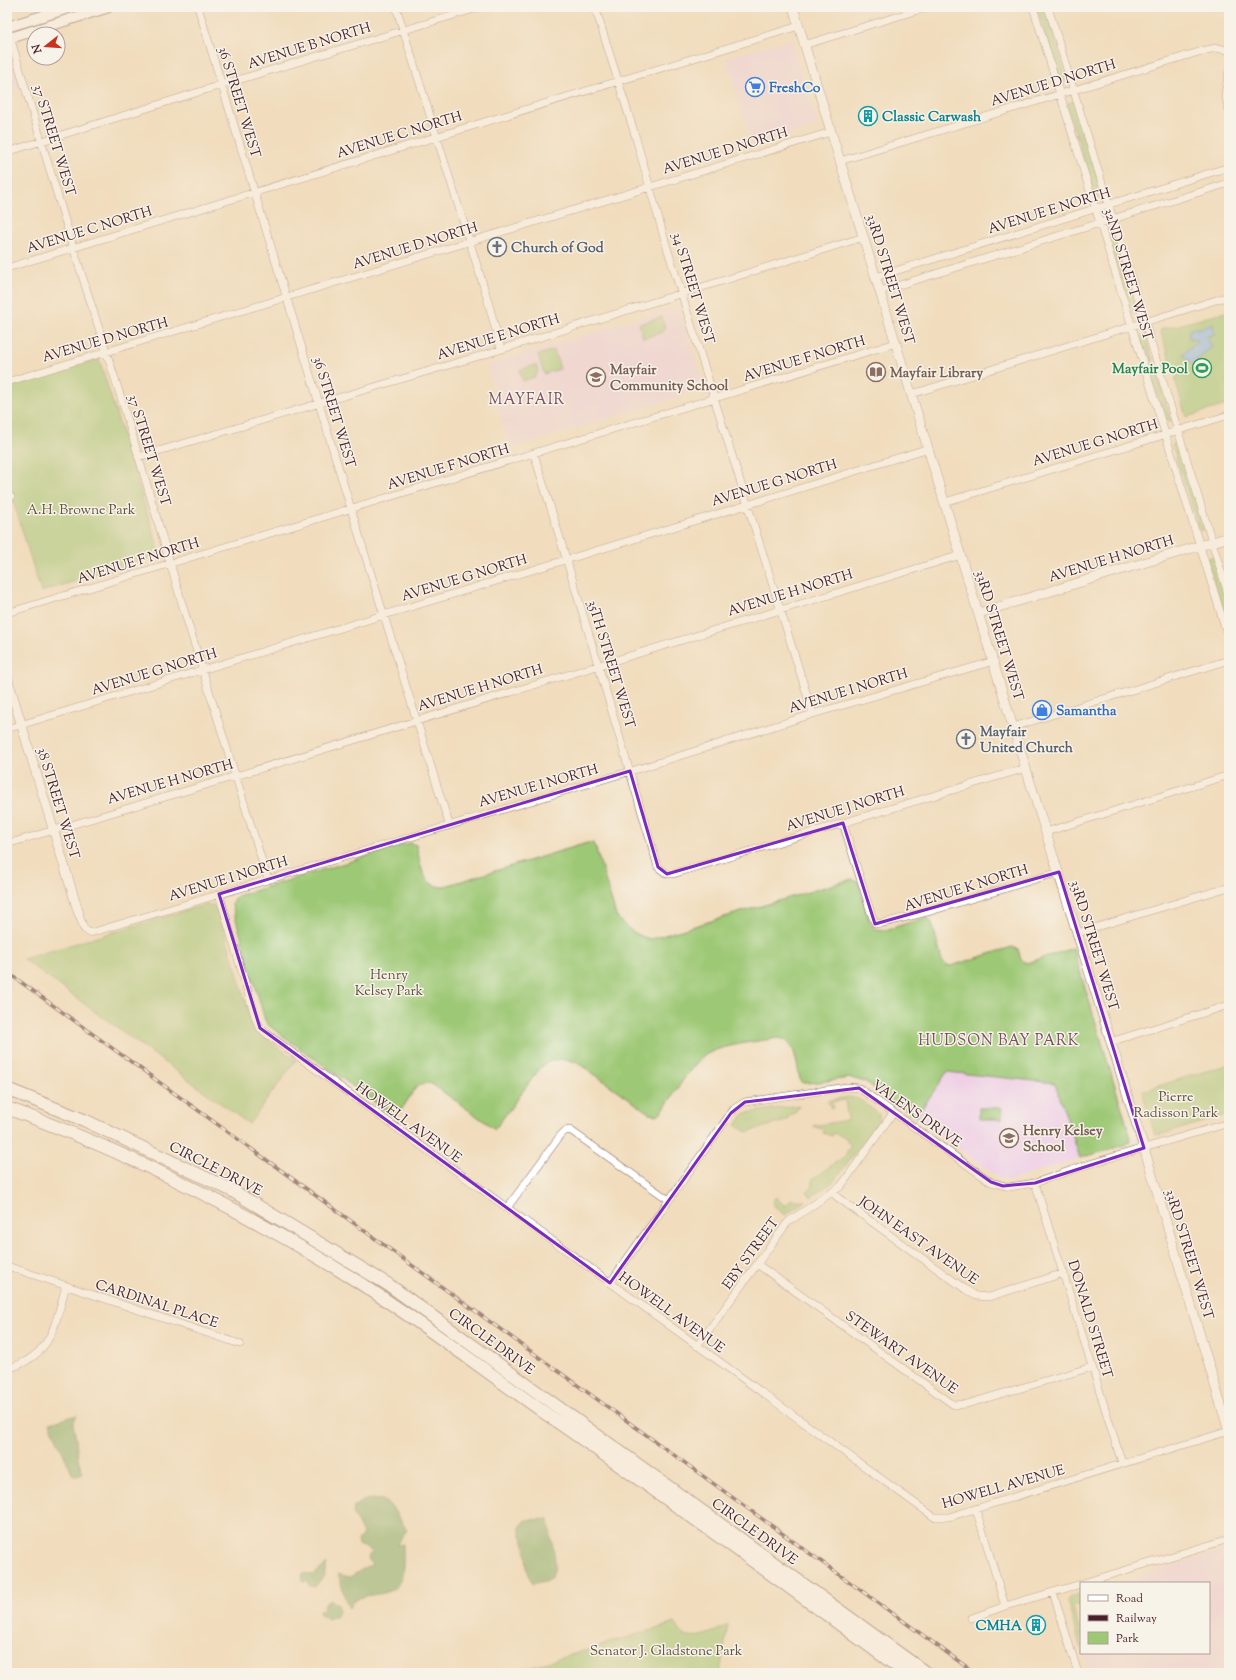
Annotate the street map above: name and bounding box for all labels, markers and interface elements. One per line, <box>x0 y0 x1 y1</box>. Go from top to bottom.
street label: AVENUE B NORTH <box>246 19 374 75</box>
north arrow <box>26 26 66 66</box>
text: N <box>28 42 47 56</box>
street label: 36 STREET WEST <box>212 44 265 161</box>
street label: AVENUE D NORTH <box>988 55 1119 112</box>
supermarket icon: FreshCo <box>744 76 766 98</box>
place label: FreshCo <box>769 79 821 99</box>
street label: 37 STREET WEST <box>27 82 80 199</box>
building icon: Classic Carwash <box>857 105 879 127</box>
street label: AVENUE C NORTH <box>334 107 465 165</box>
place label: Classic Carwash <box>882 108 982 128</box>
street label: AVENUE D NORTH <box>660 123 791 180</box>
street label: AVENUE E NORTH <box>986 184 1113 240</box>
street label: AVENUE C NORTH <box>24 202 155 260</box>
street label: 32ND STREET WEST <box>1097 206 1157 343</box>
street label: 33RD STREET WEST <box>860 212 919 347</box>
street label: AVENUE D NORTH <box>350 218 481 275</box>
street label: 34 STREET WEST <box>666 230 719 347</box>
church icon: Church of God <box>486 236 508 258</box>
place label: Church of God <box>511 239 604 259</box>
street label: AVENUE E NORTH <box>435 310 562 366</box>
street label: AVENUE D NORTH <box>40 313 171 368</box>
street label: AVENUE F NORTH <box>741 332 868 388</box>
street label: 36 STREET WEST <box>307 354 360 471</box>
sports icon: Mayfair Pool <box>1191 357 1213 379</box>
place label: Mayfair Pool <box>1112 360 1188 380</box>
place label: Mayfair Community School <box>610 361 728 397</box>
library icon: Mayfair Library <box>865 361 887 383</box>
place label: Mayfair Library <box>890 364 983 384</box>
school or university icon: Mayfair Community School <box>585 366 607 388</box>
district label: MAYFAIR <box>489 390 565 411</box>
street label: 37 STREET WEST <box>122 392 175 509</box>
street label: AVENUE G NORTH <box>1030 415 1161 473</box>
street label: AVENUE F NORTH <box>385 440 512 496</box>
street label: AVENUE G NORTH <box>709 455 840 513</box>
park label: A.H. Browne Park <box>27 501 136 521</box>
street label: AVENUE H NORTH <box>1046 531 1177 588</box>
street label: AVENUE F NORTH <box>75 534 202 590</box>
street label: AVENUE G NORTH <box>399 550 530 608</box>
street label: AVENUE H NORTH <box>725 565 856 622</box>
street label: 33RD STREET WEST <box>969 568 1028 703</box>
street label: 35TH STREET WEST <box>581 598 639 731</box>
street label: AVENUE G NORTH <box>89 644 220 702</box>
street label: AVENUE H NORTH <box>415 660 546 717</box>
street label: AVENUE I NORTH <box>787 664 911 720</box>
shop icon: Samantha <box>1031 699 1053 721</box>
place label: Samantha <box>1056 702 1117 722</box>
place label: Mayfair United Church <box>980 723 1074 759</box>
church icon: Mayfair United Church <box>955 728 977 750</box>
street label: 38 STREET WEST <box>31 745 84 862</box>
street label: AVENUE H NORTH <box>105 755 236 810</box>
street label: AVENUE I NORTH <box>476 760 601 814</box>
street label: AVENUE J NORTH <box>784 782 907 837</box>
street label: AVENUE I NORTH <box>167 852 291 908</box>
street label: AVENUE K NORTH <box>902 860 1031 917</box>
street label: 33RD STREET WEST <box>1064 878 1123 1013</box>
park label: Henry Kelsey Park <box>355 966 424 1002</box>
district label: HUDSON BAY PARK <box>918 1031 1080 1052</box>
street label: VALENS DRIVE <box>867 1076 965 1153</box>
street label: HOWELL AVENUE <box>351 1078 465 1169</box>
park label: Pierre Radisson Park <box>1134 1088 1219 1124</box>
place label: Henry Kelsey School <box>1023 1122 1103 1158</box>
school or university icon: Henry Kelsey School <box>998 1127 1020 1149</box>
street label: CIRCLE DRIVE <box>165 1138 266 1202</box>
street label: 33RD STREET WEST <box>1159 1187 1218 1322</box>
street label: JOHN EAST AVENUE <box>853 1192 982 1291</box>
street label: EBY STREET <box>719 1214 785 1294</box>
street label: DONALD STREET <box>1062 1258 1117 1381</box>
street label: HOWELL AVENUE <box>614 1268 728 1359</box>
street label: CARDINAL PLACE <box>92 1276 221 1334</box>
street label: CIRCLE DRIVE <box>444 1304 538 1381</box>
street label: STEWART AVENUE <box>840 1307 962 1400</box>
street label: HOWELL AVENUE <box>940 1461 1068 1515</box>
street label: CIRCLE DRIVE <box>707 1494 801 1571</box>
legend <box>1080 1582 1210 1654</box>
text: Road <box>1116 1590 1143 1608</box>
text: Railway <box>1116 1610 1157 1628</box>
building icon: CMHA <box>1025 1614 1047 1636</box>
place label: CMHA <box>975 1617 1023 1637</box>
text: Park <box>1116 1630 1139 1648</box>
park label: Senator J. Gladstone Park <box>590 1642 743 1662</box>

